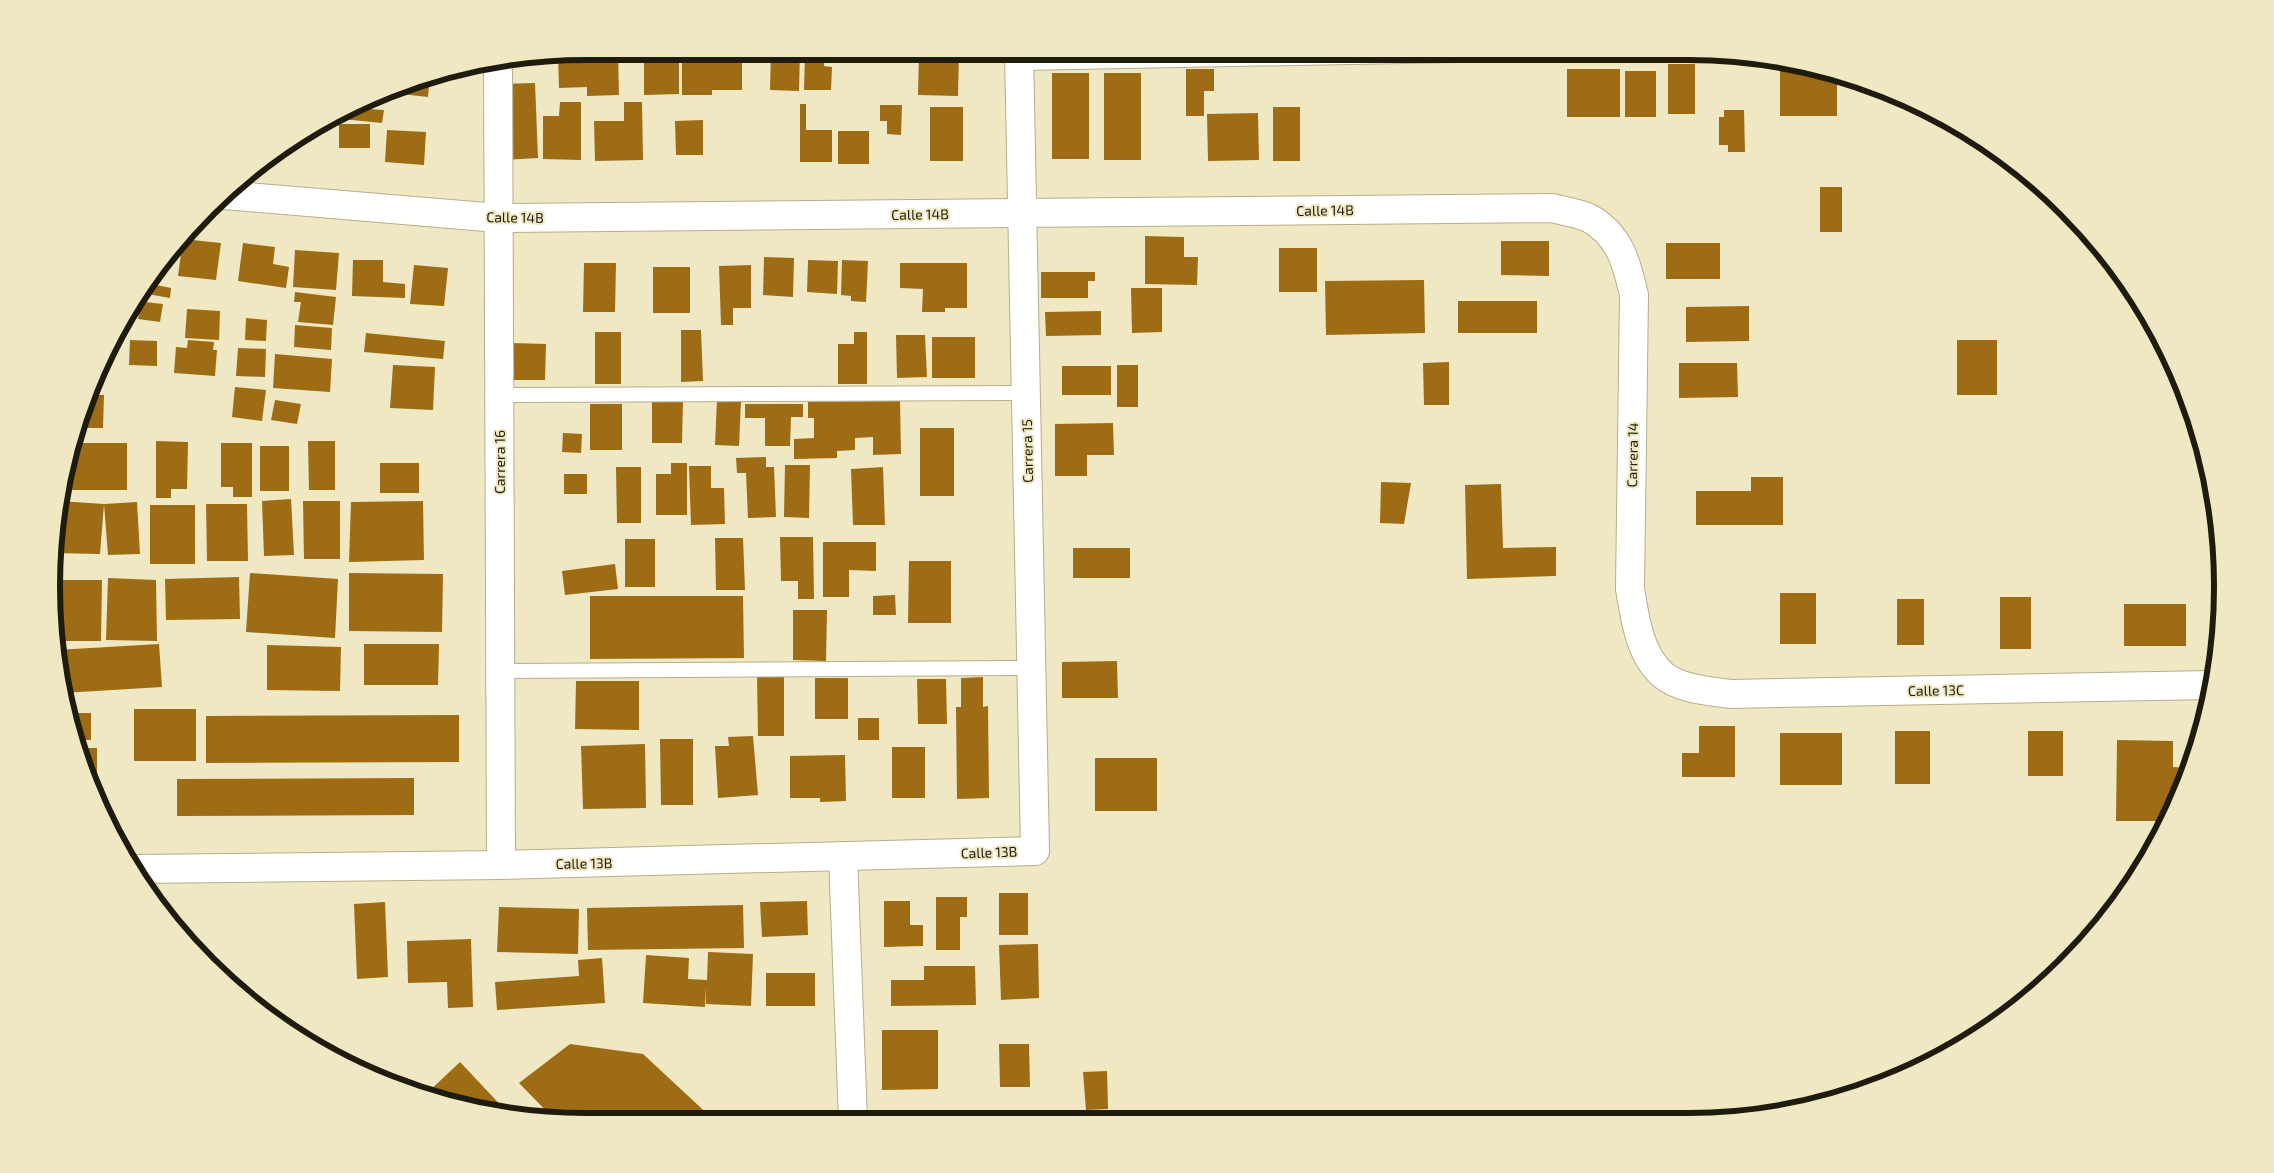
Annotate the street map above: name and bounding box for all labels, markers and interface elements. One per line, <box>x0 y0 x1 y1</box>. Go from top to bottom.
street label: Calle 14B <box>1296 201 1354 219</box>
street label: Calle 14B <box>891 205 949 223</box>
street label: Calle 14B <box>486 208 544 226</box>
street label: Carrera 15 <box>1018 419 1036 483</box>
street label: Carrera 14 <box>1623 422 1641 488</box>
street label: Carrera 16 <box>491 430 508 494</box>
street label: Calle 13C <box>1908 681 1964 699</box>
street label: Calle 13B <box>960 843 1018 861</box>
street label: Calle 13B <box>556 854 612 872</box>

